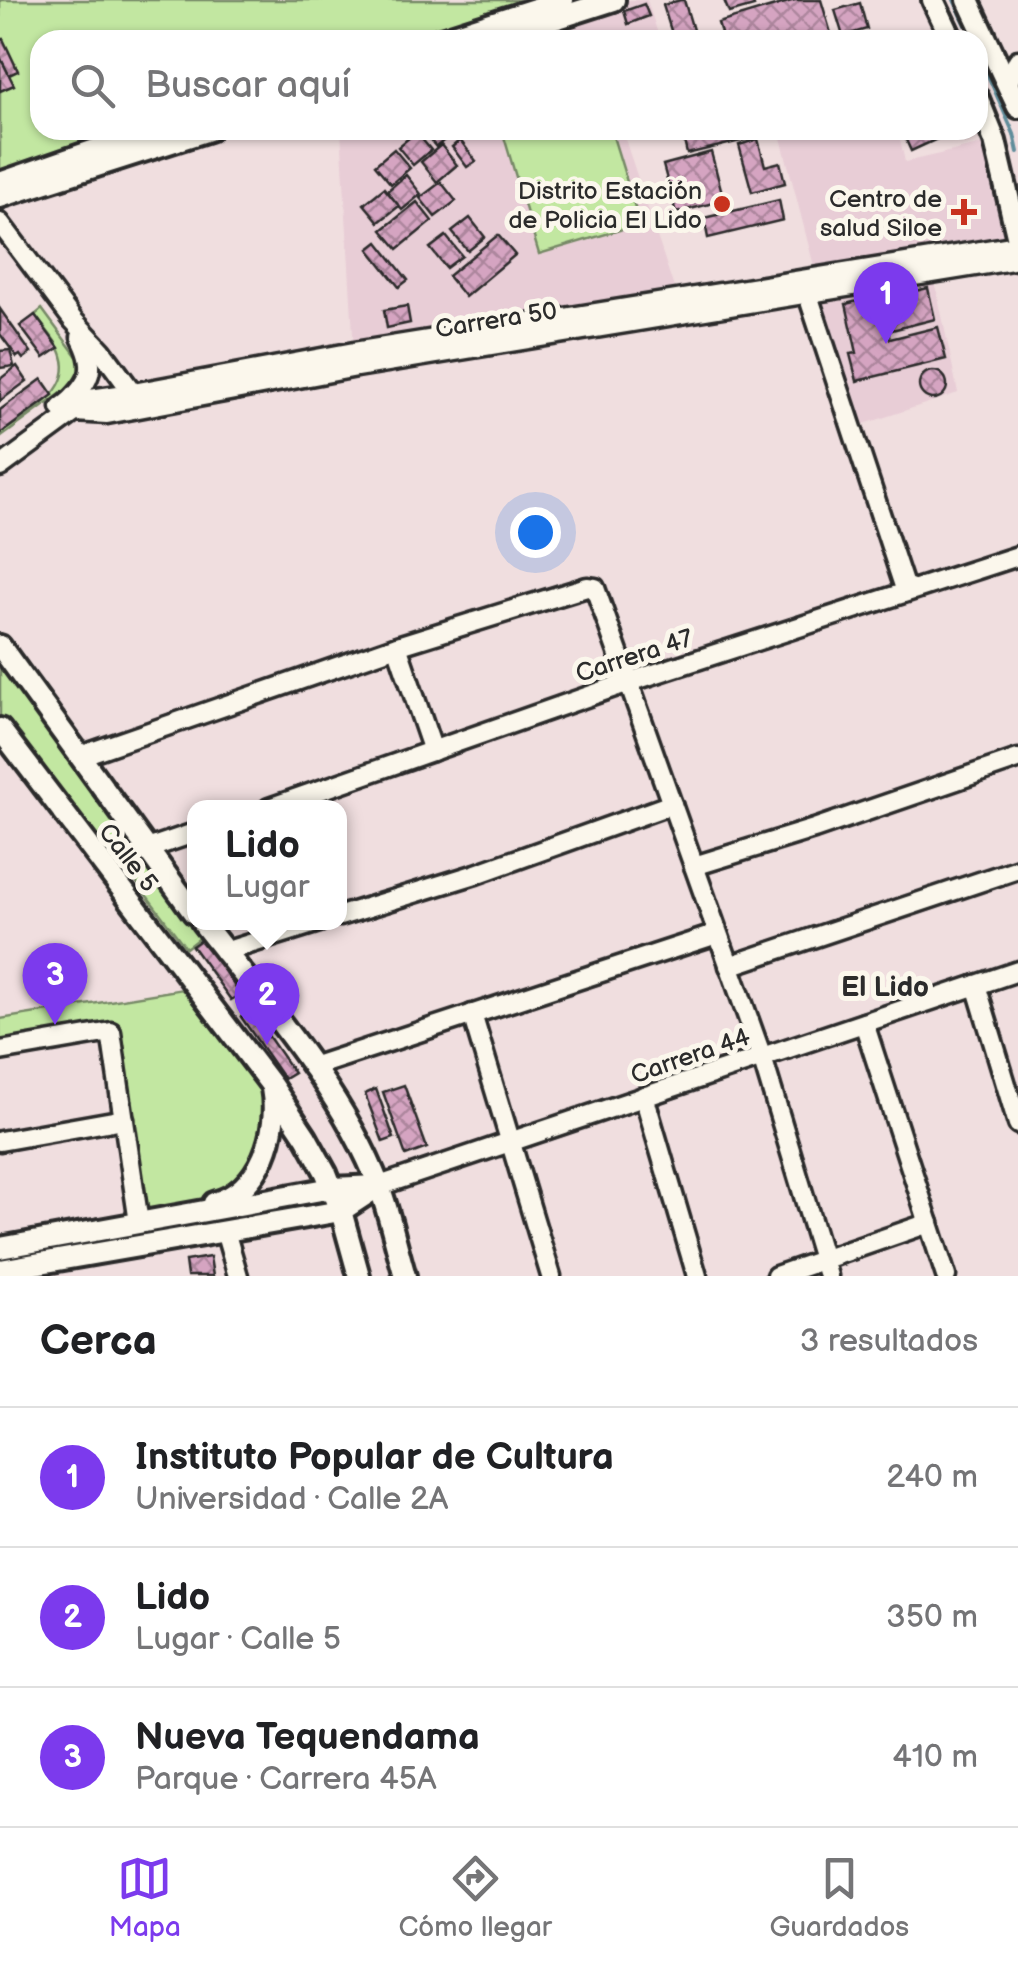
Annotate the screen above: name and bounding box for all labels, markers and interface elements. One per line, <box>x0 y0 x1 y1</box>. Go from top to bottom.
search box <box>30 30 988 140</box>
icon: search <box>65 58 120 113</box>
text: Buscar aquí <box>145 63 351 108</box>
place label: Distrito Estación de Policia El Lido <box>508 176 702 236</box>
place label: Centro de salud Siloe <box>820 184 942 244</box>
marker: Distrito Estación de Policia El Lido <box>711 193 733 215</box>
marker: Centro de salud Siloe <box>951 199 977 225</box>
pin: 1 <box>854 262 918 344</box>
street label: Carrera 50 <box>433 296 559 345</box>
your location <box>510 507 561 558</box>
street label: Carrera 47 <box>572 623 698 690</box>
popup <box>187 800 347 930</box>
street label: Calle 5 <box>91 817 164 899</box>
text: Lido <box>225 823 300 868</box>
text: Lugar <box>225 868 309 907</box>
pin: 3 <box>22 942 88 1025</box>
pin: 2 <box>234 962 300 1045</box>
district label: El Lido <box>841 971 929 1004</box>
street label: Carrera 44 <box>627 1022 754 1091</box>
text: Cerca <box>40 1316 157 1367</box>
text: 3 resultados <box>800 1322 978 1361</box>
text: Instituto Popular de Cultura <box>135 1435 614 1480</box>
text: 1 <box>66 1458 79 1497</box>
text: 240 m <box>886 1458 978 1497</box>
text: Universidad · Calle 2A <box>135 1480 448 1519</box>
text: Lido <box>135 1575 210 1620</box>
text: 2 <box>63 1598 82 1637</box>
text: 350 m <box>886 1598 978 1637</box>
text: Lugar · Calle 5 <box>135 1620 341 1659</box>
text: Nueva Tequendama <box>135 1715 480 1760</box>
text: 3 <box>63 1738 82 1777</box>
text: 410 m <box>892 1738 978 1777</box>
text: Parque · Carrera 45A <box>135 1760 437 1799</box>
tab: Mapa <box>109 1851 181 1944</box>
tab: Cómo llegar <box>398 1851 552 1944</box>
tab: Guardados <box>770 1851 909 1944</box>

